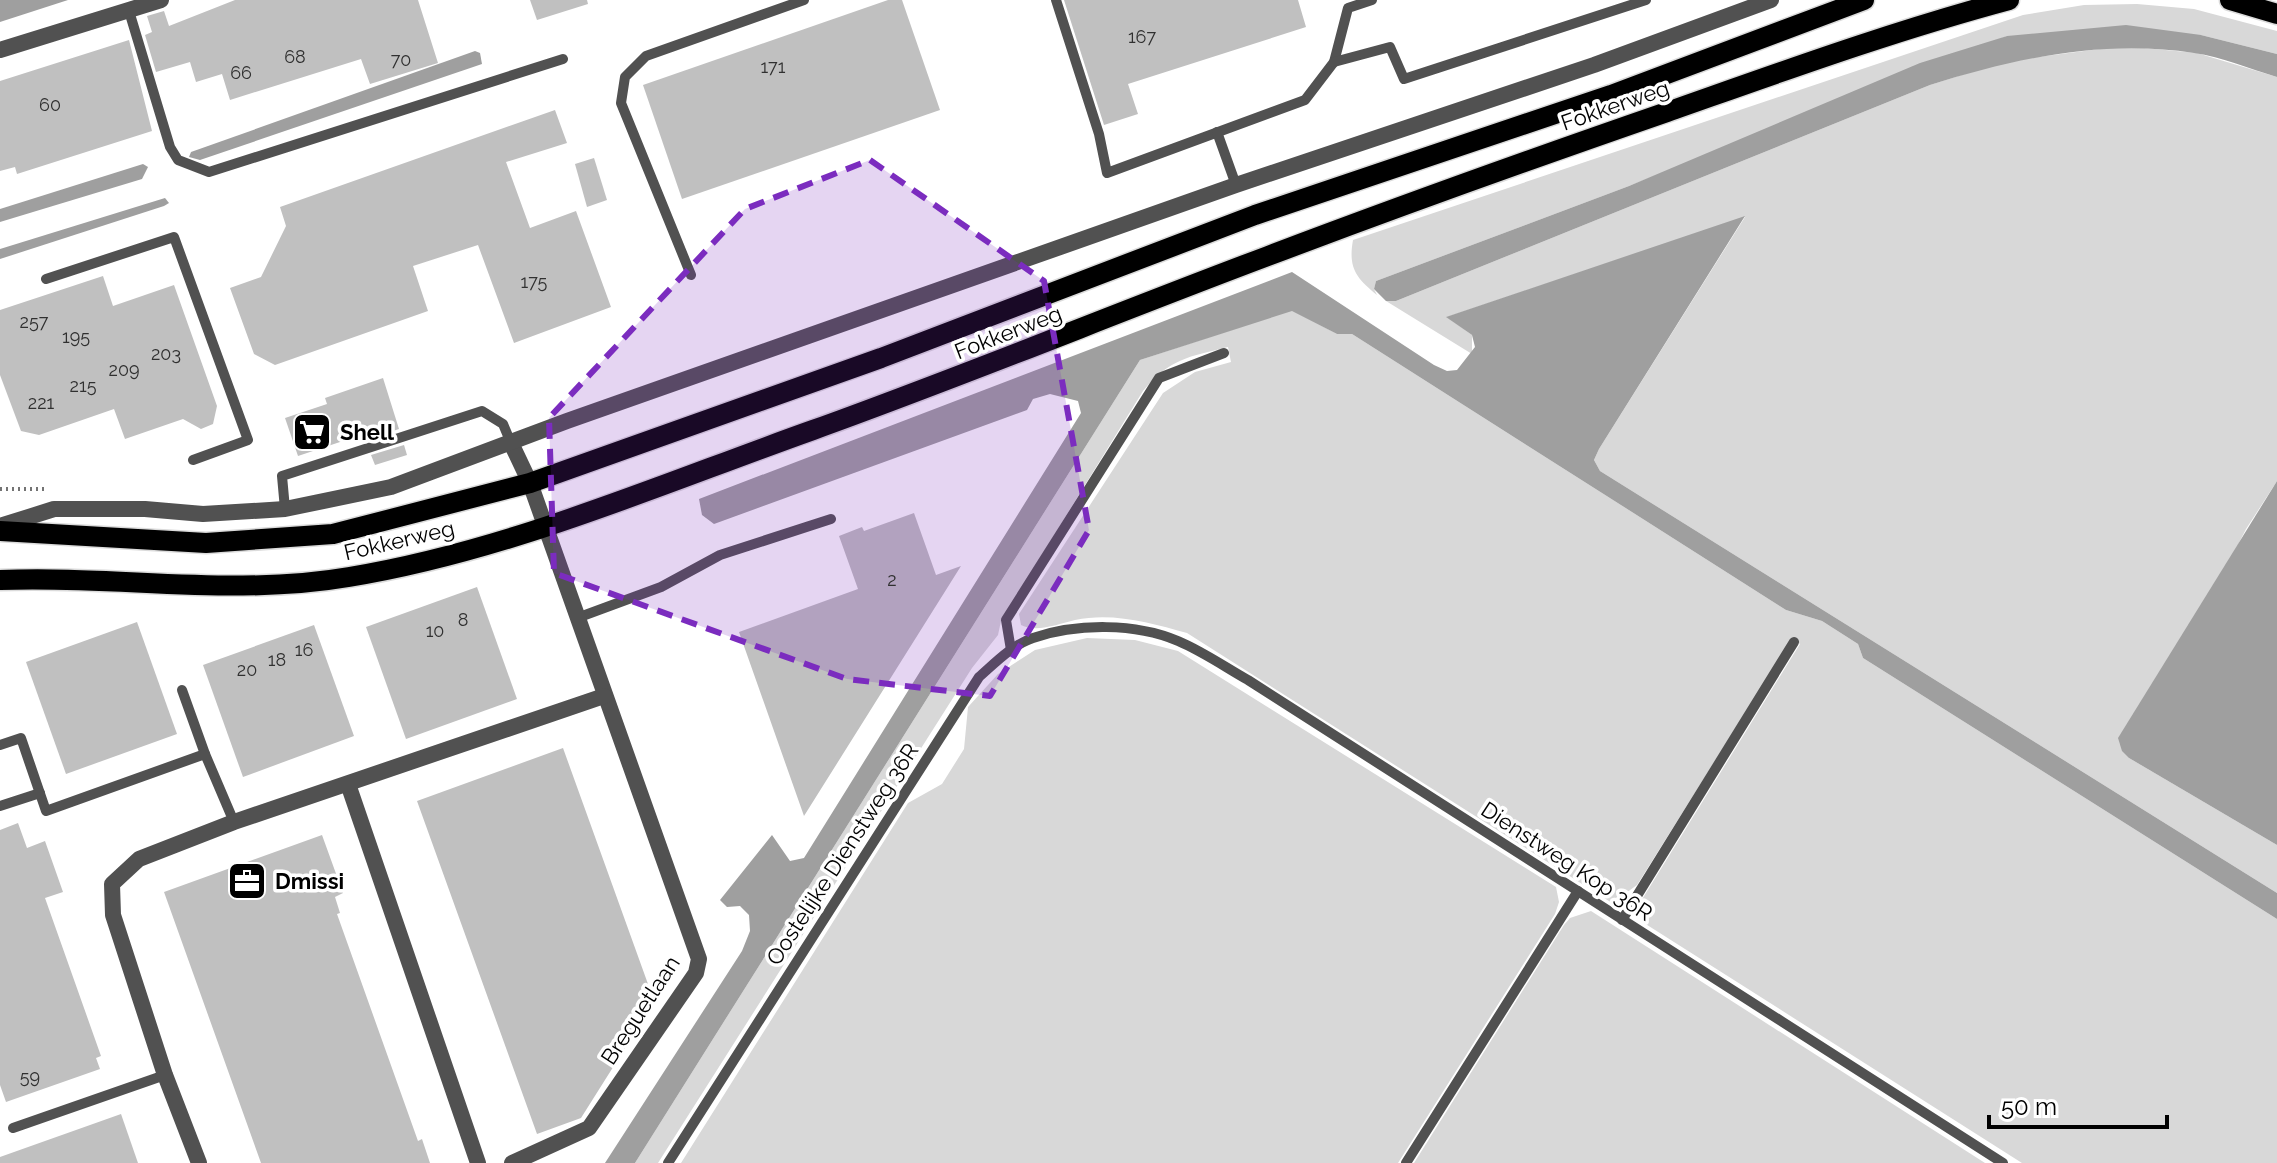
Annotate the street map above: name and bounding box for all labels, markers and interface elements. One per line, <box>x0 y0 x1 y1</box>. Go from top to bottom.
house number: 167 <box>1128 26 1156 47</box>
house number: 68 <box>284 46 306 67</box>
house number: 70 <box>391 49 411 70</box>
house number: 171 <box>761 56 786 77</box>
house number: 66 <box>230 62 252 83</box>
street label: Fokkerweg <box>1557 74 1673 136</box>
house number: 60 <box>39 94 61 115</box>
house number: 175 <box>521 271 548 292</box>
street label: Fokkerweg <box>951 300 1065 364</box>
house number: 257 <box>20 311 49 332</box>
house number: 195 <box>62 326 90 347</box>
house number: 203 <box>151 343 181 364</box>
house number: 209 <box>109 359 139 380</box>
house number: 215 <box>70 375 97 396</box>
house number: 221 <box>28 392 55 413</box>
supermarket icon: Shell <box>291 411 333 453</box>
place label: Shell <box>340 419 395 445</box>
street label: Fokkerweg <box>341 515 457 565</box>
house number: 2 <box>887 569 897 590</box>
house number: 8 <box>458 609 468 630</box>
house number: 10 <box>426 620 444 641</box>
house number: 16 <box>295 639 313 660</box>
house number: 18 <box>268 649 286 670</box>
house number: 20 <box>237 659 257 680</box>
street label: Oostelijke Dienstweg 36R <box>761 738 923 970</box>
street label: Dienstweg Kop 36R <box>1476 796 1658 926</box>
office icon: Dmissi <box>226 860 268 902</box>
place label: Dmissi <box>275 868 344 894</box>
street label: Breguetlaan <box>595 951 685 1069</box>
house number: 59 <box>20 1066 40 1087</box>
scale bar <box>1989 1079 2167 1129</box>
text: 50 m <box>2001 1092 2057 1121</box>

